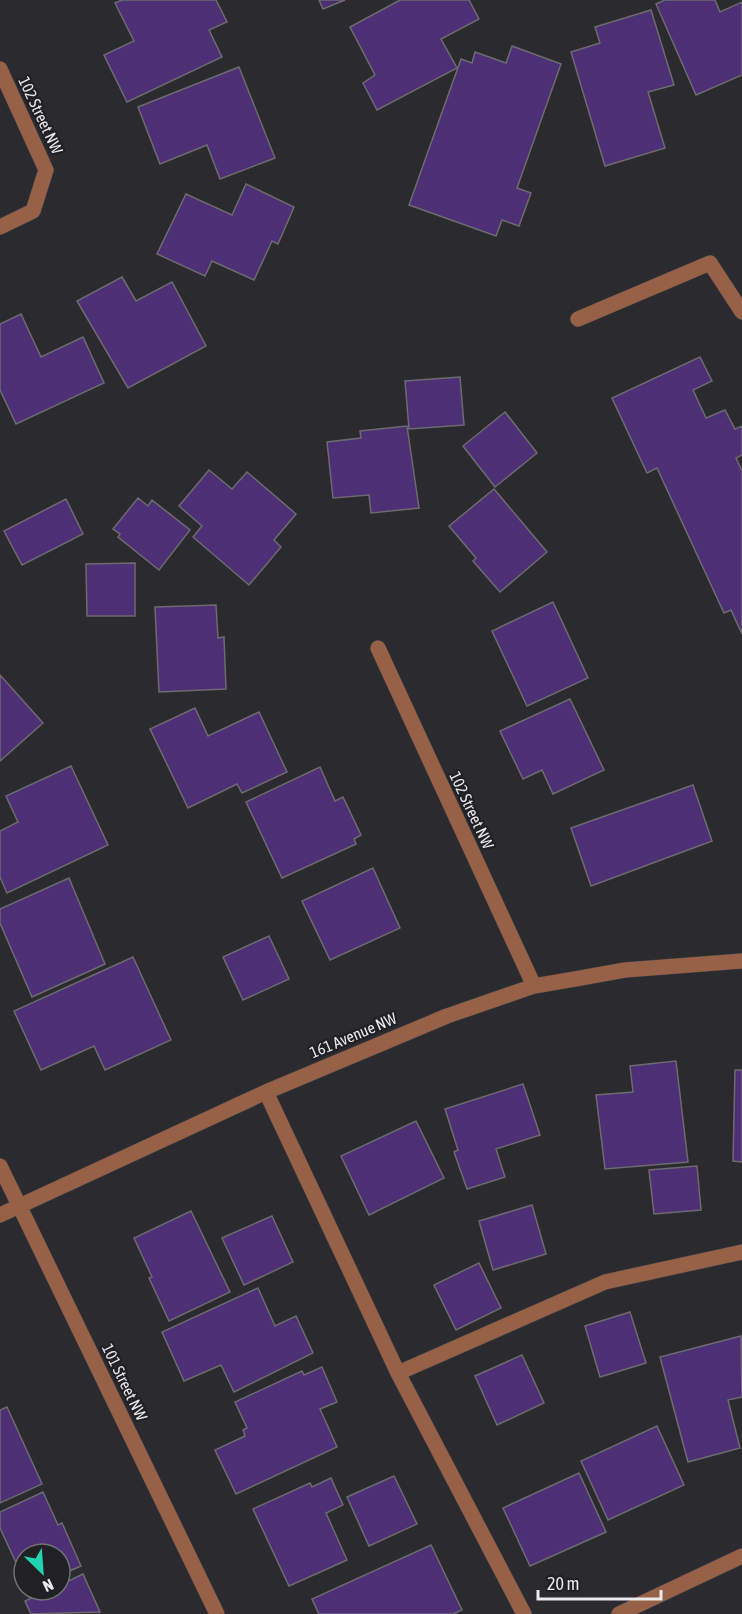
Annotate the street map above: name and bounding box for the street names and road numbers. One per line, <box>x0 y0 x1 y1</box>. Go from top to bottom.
street label: 102 Street NW <box>15 74 67 157</box>
street label: 102 Street NW <box>446 769 498 852</box>
street label: 161 Avenue NW <box>307 1009 399 1061</box>
street label: 101 Street NW <box>99 1341 151 1424</box>

